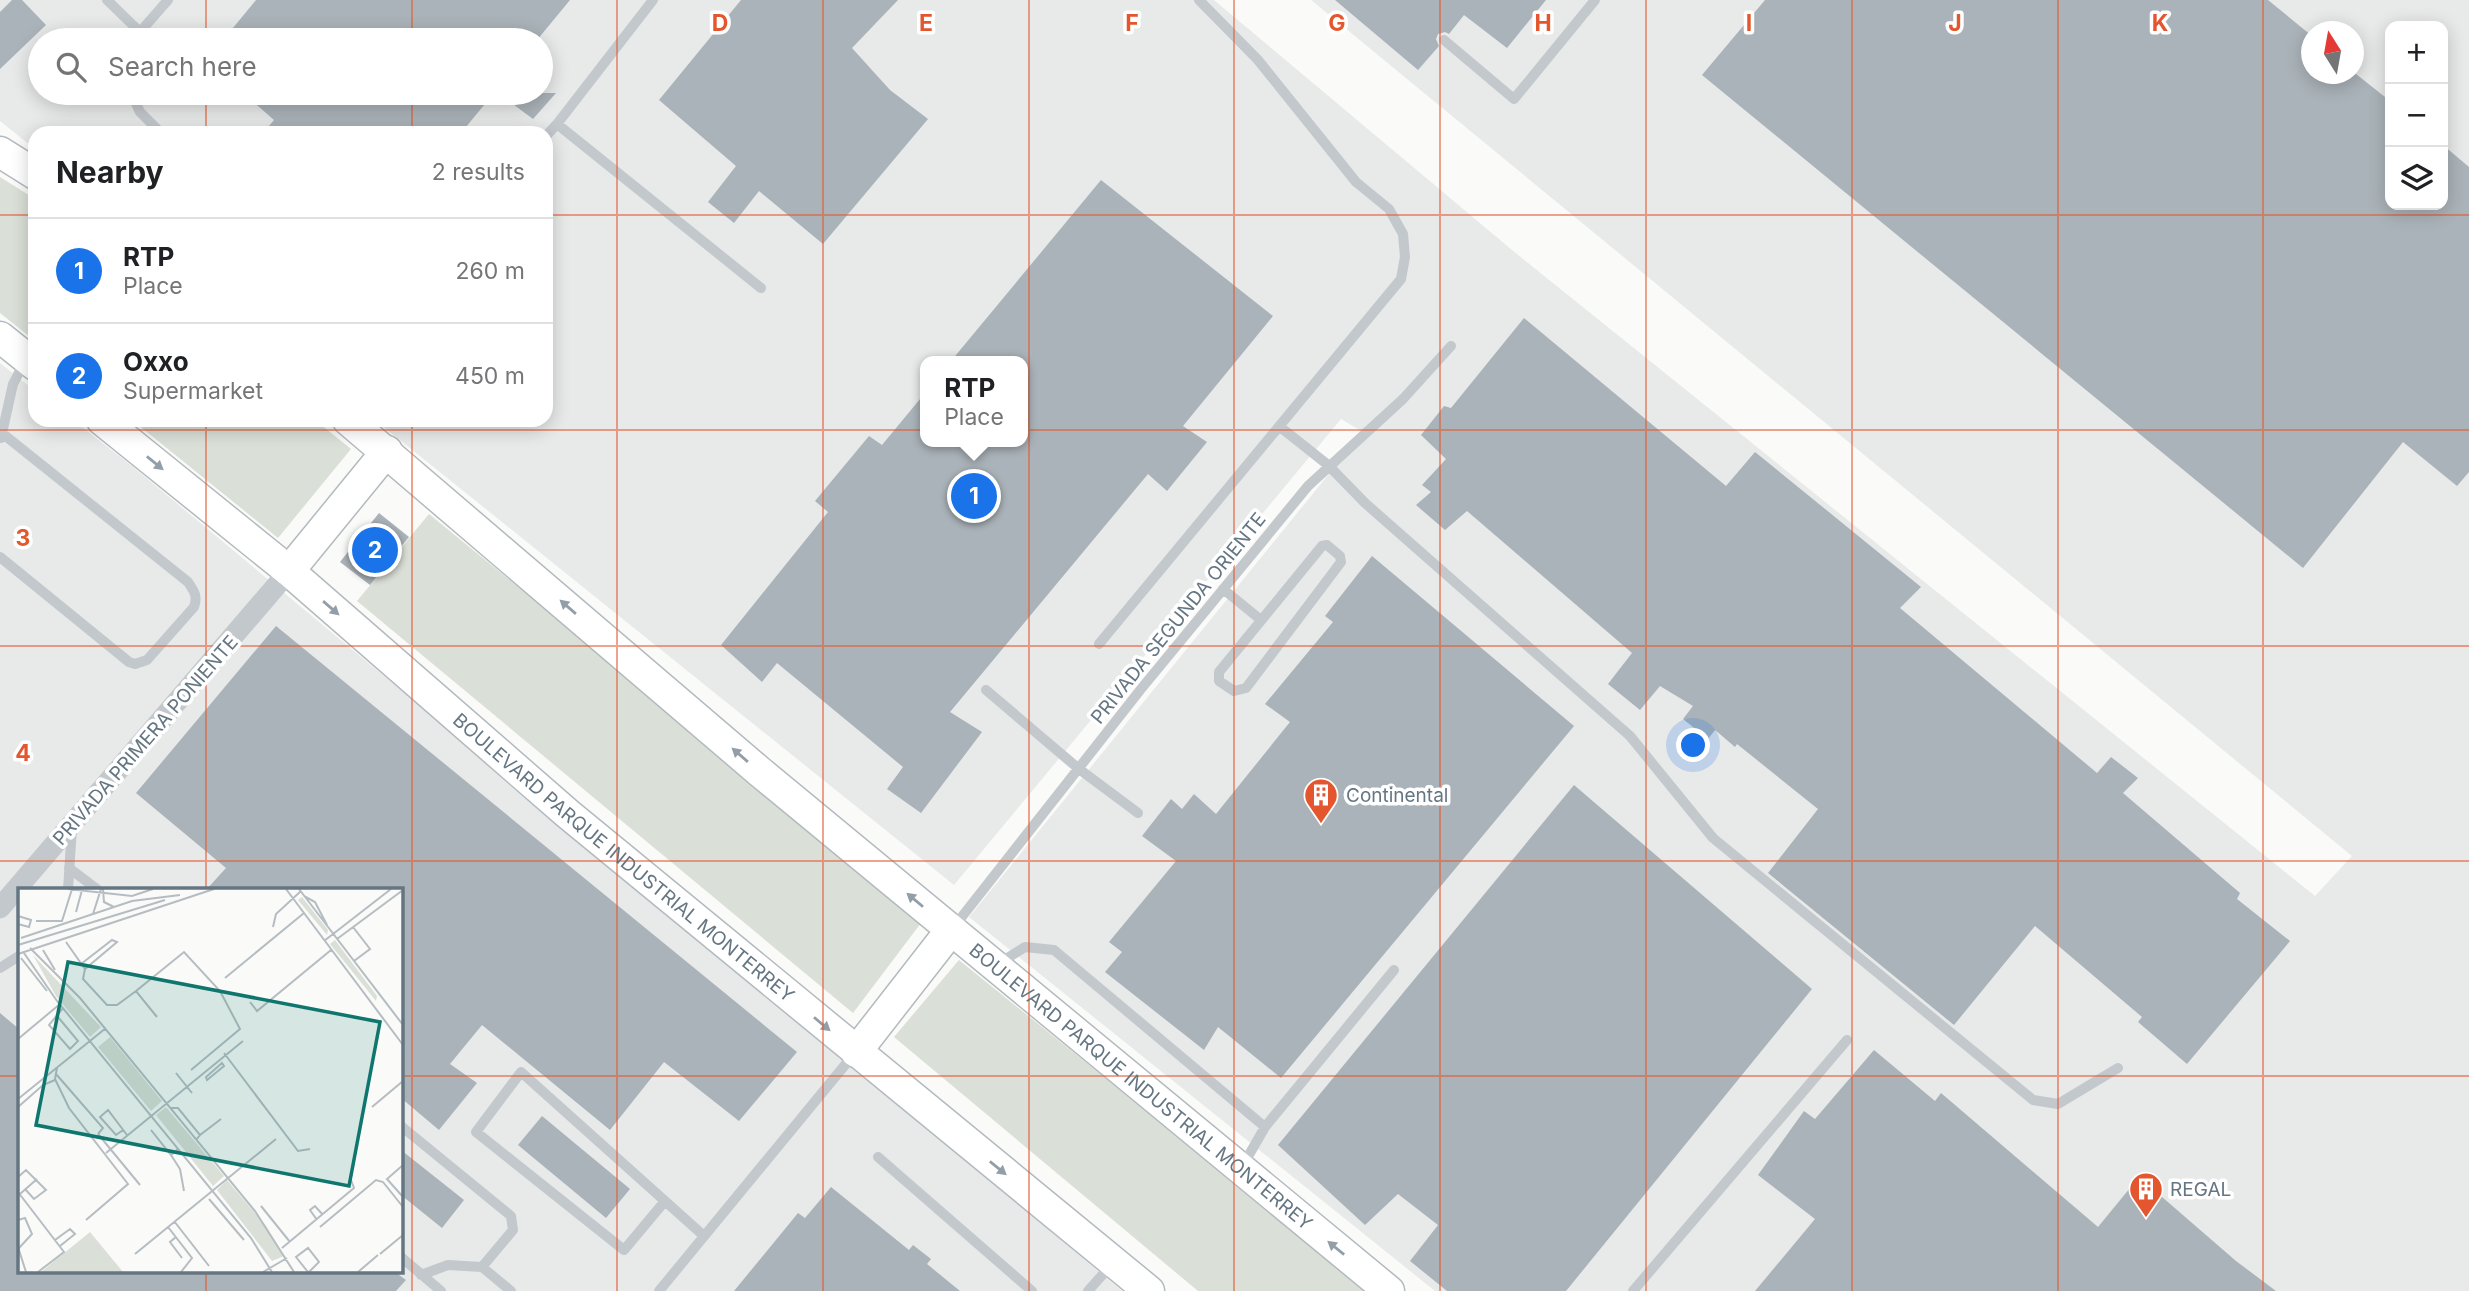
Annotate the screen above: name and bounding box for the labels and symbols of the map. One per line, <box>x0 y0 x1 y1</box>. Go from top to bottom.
text: D <box>712 9 728 37</box>
text: E <box>919 9 933 37</box>
text: F <box>1125 9 1139 37</box>
text: G <box>1328 9 1346 37</box>
text: H <box>1534 9 1552 37</box>
text: I <box>1746 9 1752 37</box>
text: J <box>1948 9 1962 37</box>
text: K <box>2152 9 2168 37</box>
north arrow <box>2301 21 2364 84</box>
one-way arrow <box>147 455 164 470</box>
pin: 1 <box>951 470 997 522</box>
street label: PRIVADA SEGUNDA ORIENTE <box>1086 508 1271 728</box>
text: 3 <box>16 524 30 552</box>
pin: 2 <box>352 524 398 576</box>
one-way arrow <box>322 600 340 616</box>
one-way arrow <box>559 600 576 615</box>
street label: PRIVADA PRIMERA PONIENTE <box>48 631 243 850</box>
street label: BOULEVARD PARQUE INDUSTRIAL MONTERREY <box>448 708 799 1007</box>
your location <box>1676 728 1710 762</box>
text: 4 <box>15 739 31 767</box>
one-way arrow <box>732 748 749 763</box>
building icon: Continental <box>1302 776 1340 825</box>
place label: Continental <box>1346 784 1448 807</box>
inset map <box>18 888 402 1274</box>
one-way arrow <box>907 893 924 908</box>
street label: BOULEVARD PARQUE INDUSTRIAL MONTERREY <box>965 939 1317 1235</box>
one-way arrow <box>814 1016 831 1031</box>
one-way arrow <box>990 1160 1007 1175</box>
building icon: REGAL <box>2127 1170 2165 1219</box>
place label: REGAL <box>2170 1178 2231 1201</box>
one-way arrow <box>1328 1241 1345 1256</box>

